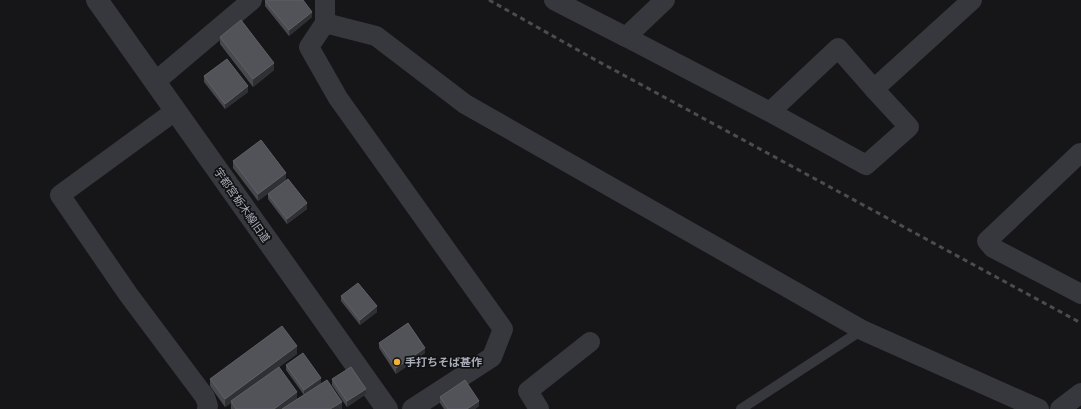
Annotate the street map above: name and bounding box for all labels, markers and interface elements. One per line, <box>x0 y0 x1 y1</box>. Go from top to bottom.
street label: 宇都宮栃木線旧道 <box>211 166 272 245</box>
place label: 手打ちそば甚作 <box>405 356 482 369</box>
marker: 手打ちそば甚作 <box>392 357 402 367</box>

